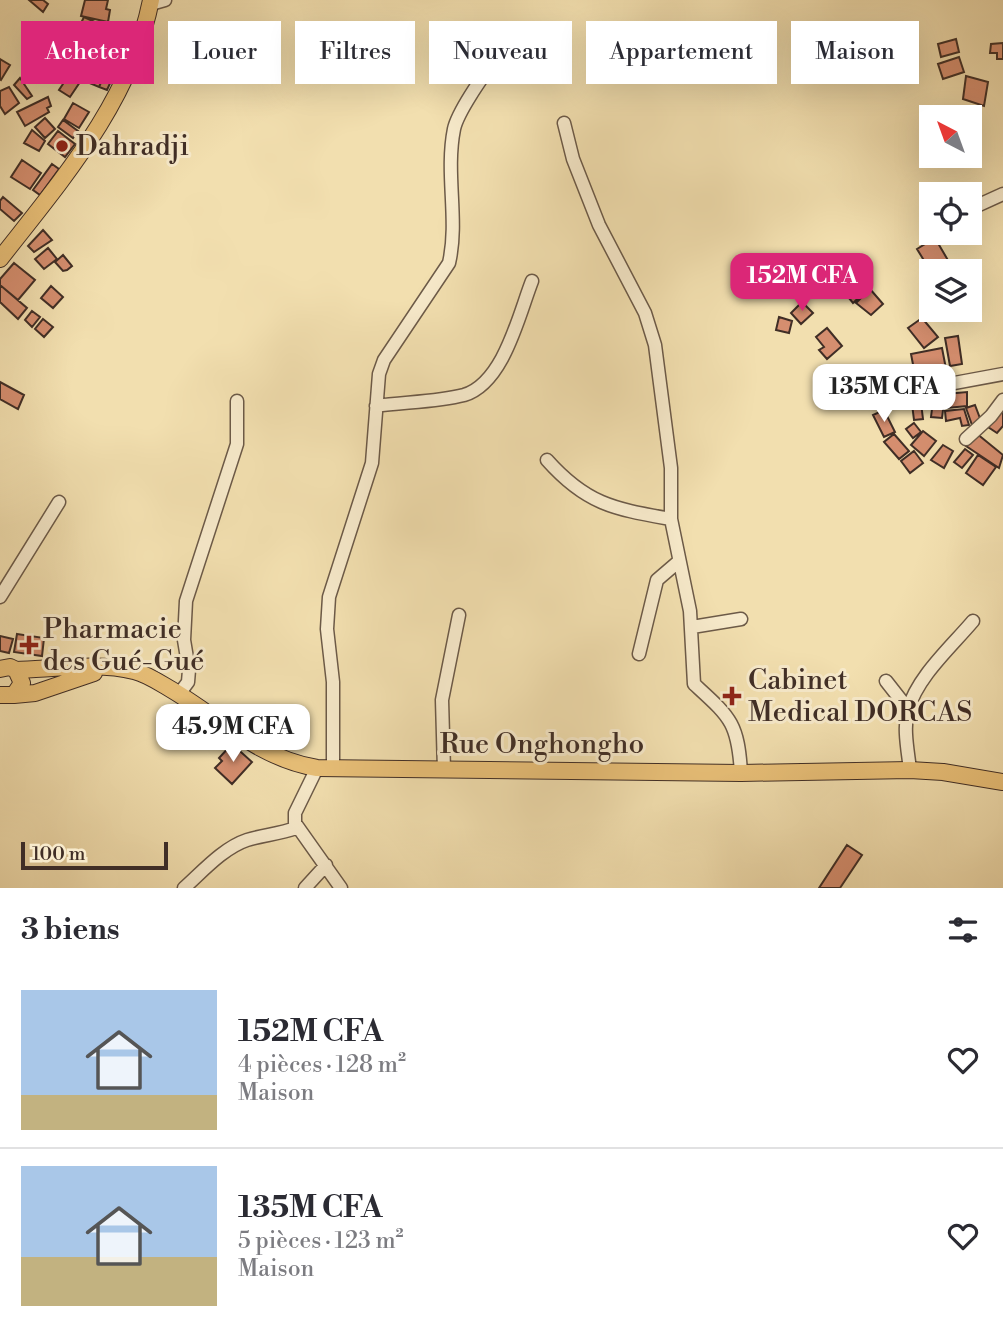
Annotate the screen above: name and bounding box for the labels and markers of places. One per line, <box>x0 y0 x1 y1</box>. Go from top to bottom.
place label: Dahradji <box>76 129 189 164</box>
marker: Dahradji <box>54 138 70 154</box>
pin: 152M CFA <box>730 254 874 313</box>
pin: 135M CFA <box>812 364 956 424</box>
place label: Pharmacie des Gué-Gué <box>43 612 204 679</box>
marker: Pharmacie des Gué-Gué <box>21 637 37 653</box>
place label: Cabinet Medical DORCAS <box>748 663 972 730</box>
marker: Cabinet Medical DORCAS <box>722 686 742 706</box>
pin: 45.9M CFA <box>153 704 313 764</box>

